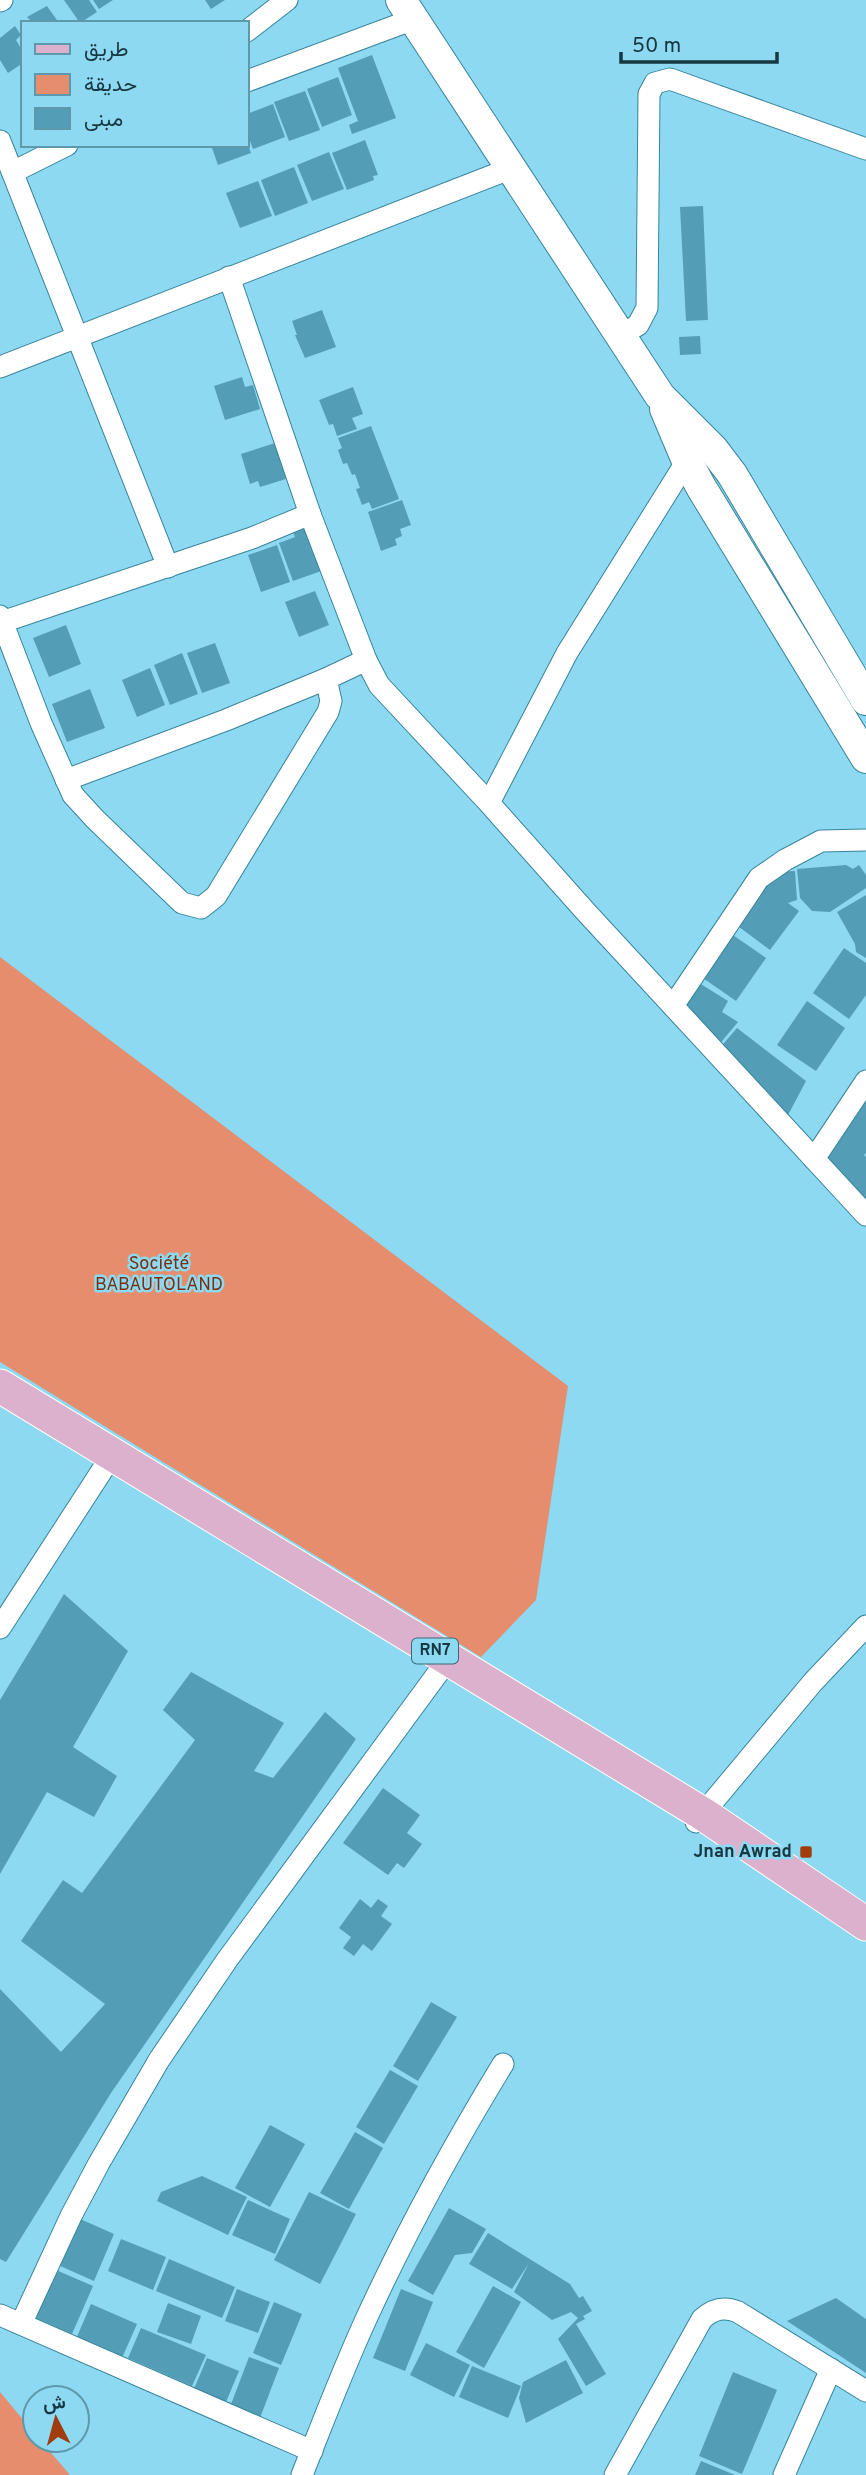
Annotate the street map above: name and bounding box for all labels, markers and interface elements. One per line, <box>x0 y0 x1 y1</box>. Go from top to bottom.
legend <box>21 21 248 147</box>
scale bar <box>621 21 777 65</box>
text: 50 m <box>632 33 681 60</box>
text: طريق <box>84 37 129 64</box>
text: حديقة <box>84 72 137 99</box>
text: مبنى <box>84 107 123 134</box>
park label: Société BABAUTOLAND <box>95 1253 223 1297</box>
road number: RN7 <box>412 1638 458 1664</box>
place label: Jnan Awrad <box>693 1841 792 1864</box>
marker: Jnan Awrad <box>798 1844 814 1860</box>
north arrow <box>21 2384 91 2454</box>
text: ش <box>42 2391 67 2417</box>

